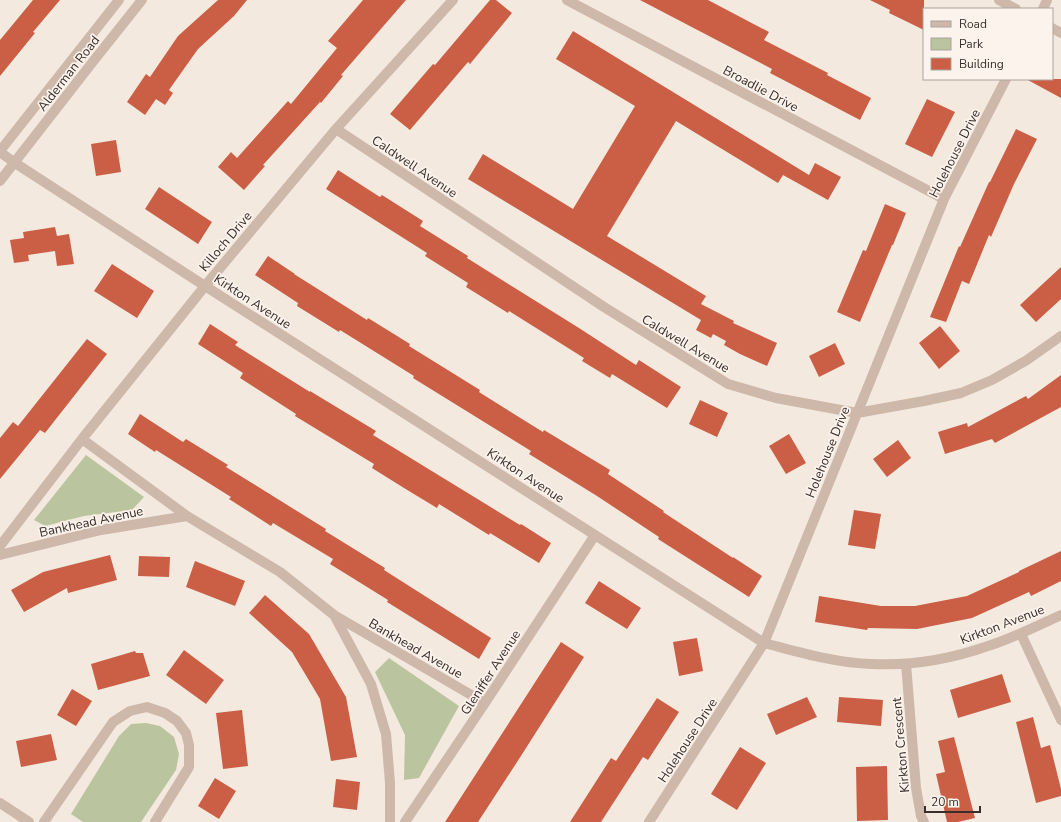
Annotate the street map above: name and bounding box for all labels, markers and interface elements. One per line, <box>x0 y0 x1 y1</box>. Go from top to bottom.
legend <box>923 8 1053 80</box>
text: Road <box>959 16 987 32</box>
street label: Alderman Road <box>34 32 104 115</box>
text: Park <box>959 36 984 52</box>
text: Building <box>959 56 1004 72</box>
street label: Broadlie Drive <box>720 61 801 116</box>
street label: Holehouse Drive <box>925 106 985 201</box>
street label: Caldwell Avenue <box>368 131 461 202</box>
street label: Killoch Drive <box>195 208 256 276</box>
street label: Kirkton Avenue <box>210 270 295 334</box>
street label: Caldwell Avenue <box>638 310 733 377</box>
street label: Holehouse Drive <box>801 404 854 501</box>
street label: Kirkton Avenue <box>483 444 568 508</box>
street label: Bankhead Avenue <box>38 502 145 542</box>
street label: Kirkton Avenue <box>958 601 1047 649</box>
street label: Bankhead Avenue <box>365 615 466 683</box>
street label: Gleniffer Avenue <box>457 627 525 719</box>
street label: Holehouse Drive <box>654 695 722 786</box>
street label: Kirkton Crescent <box>888 696 914 793</box>
scale bar <box>925 788 980 814</box>
text: 20 m <box>931 794 959 810</box>

